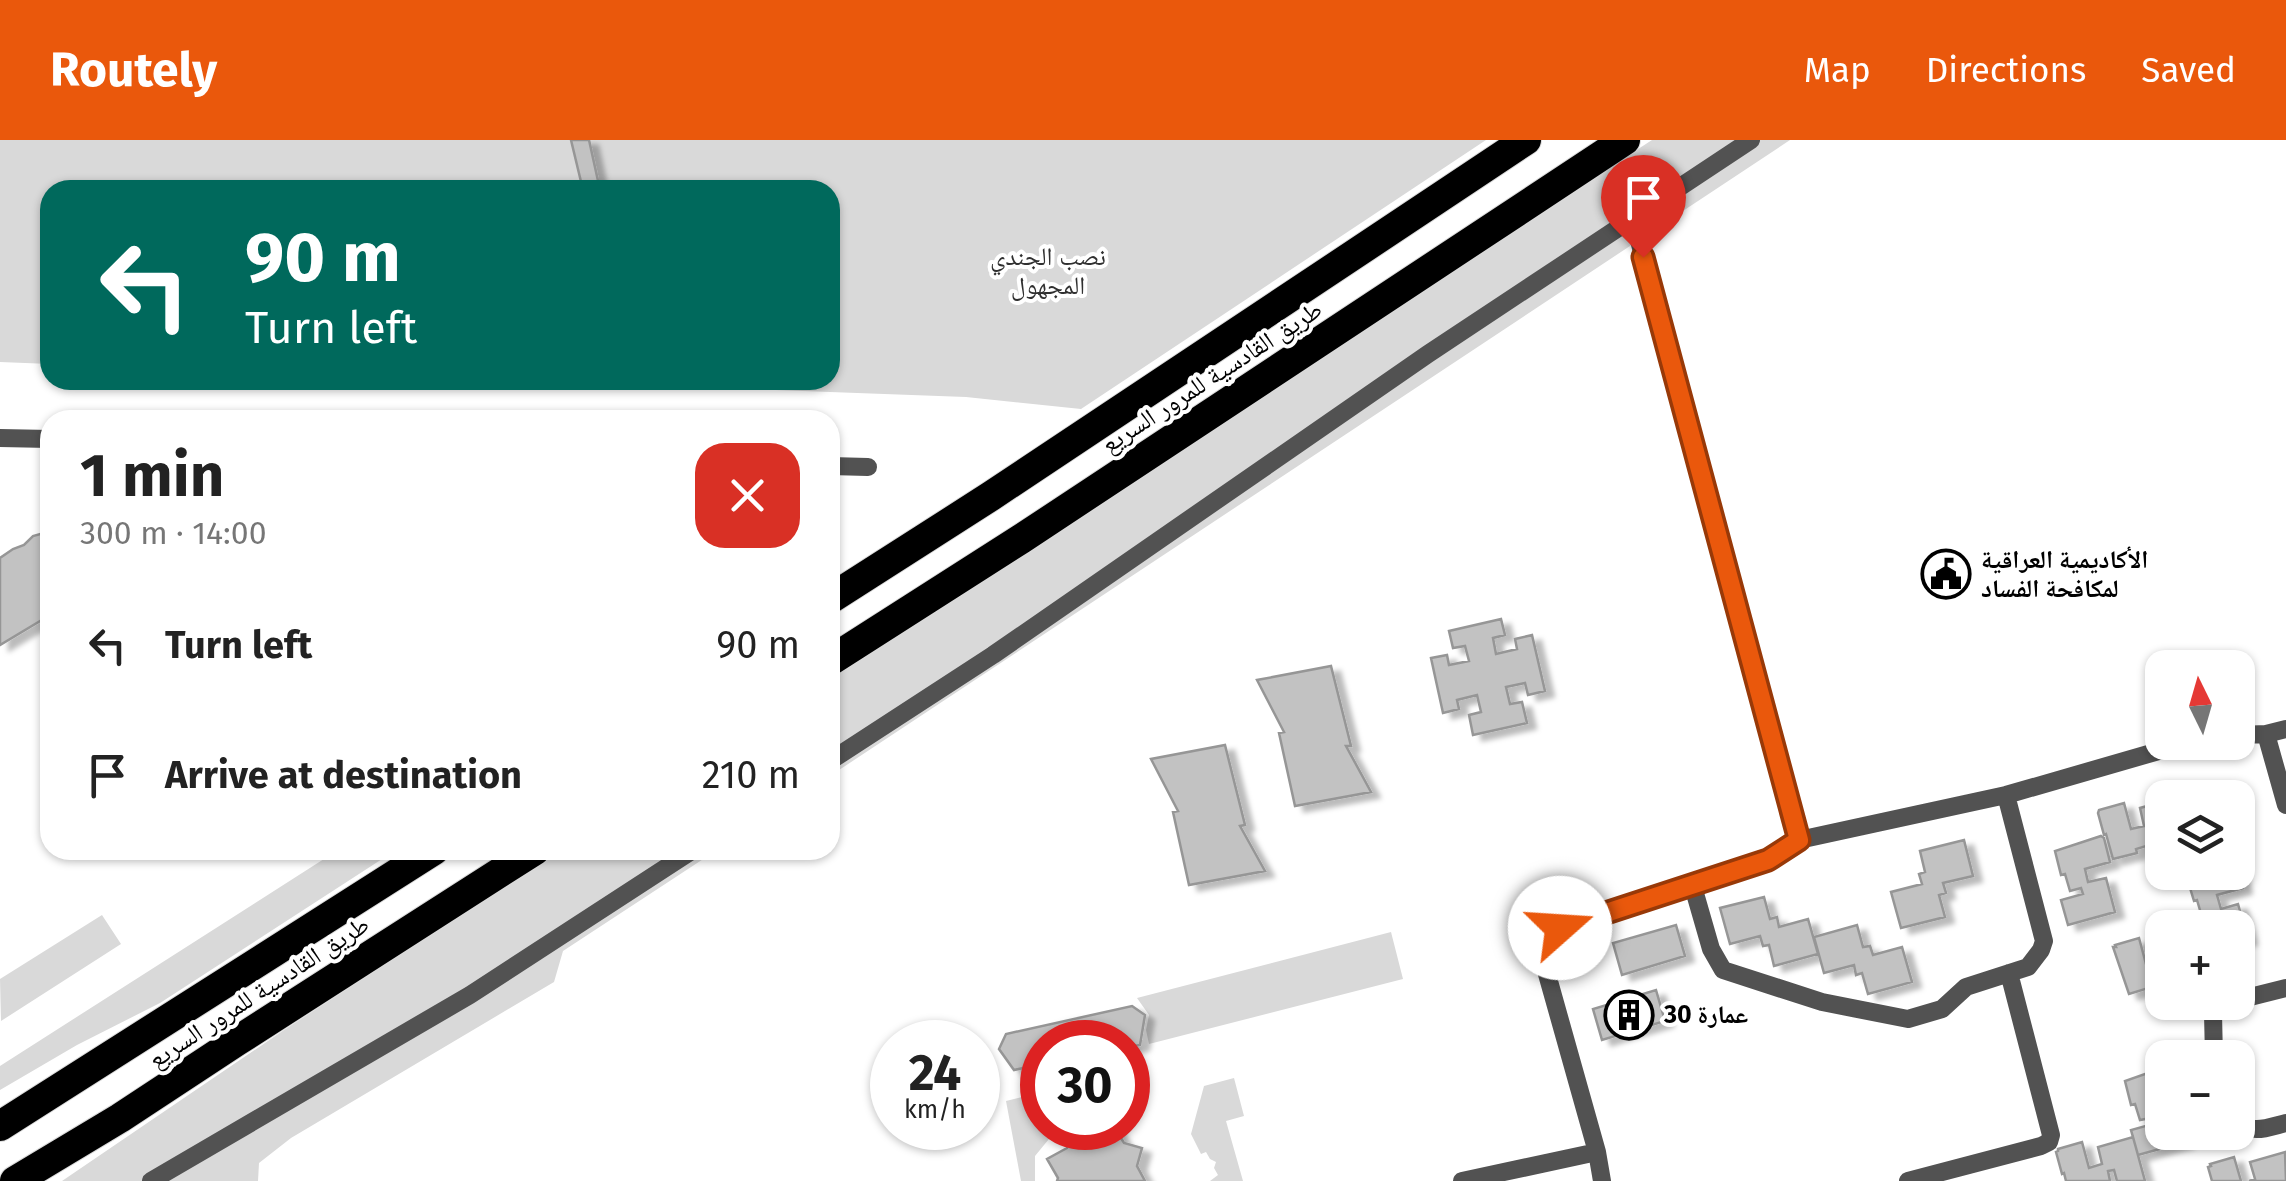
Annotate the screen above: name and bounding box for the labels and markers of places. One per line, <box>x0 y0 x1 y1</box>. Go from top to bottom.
pin <box>1601 155 1686 258</box>
place label: الأكاديمية العراقية لمكافحة الفساد <box>1981 545 2148 604</box>
public building icon: الأكاديمية العراقية لمكافحة الفساد <box>1920 548 1972 600</box>
building icon: عمارة 30 <box>1603 989 1655 1041</box>
place label: عمارة 30 <box>1663 1000 1748 1030</box>

